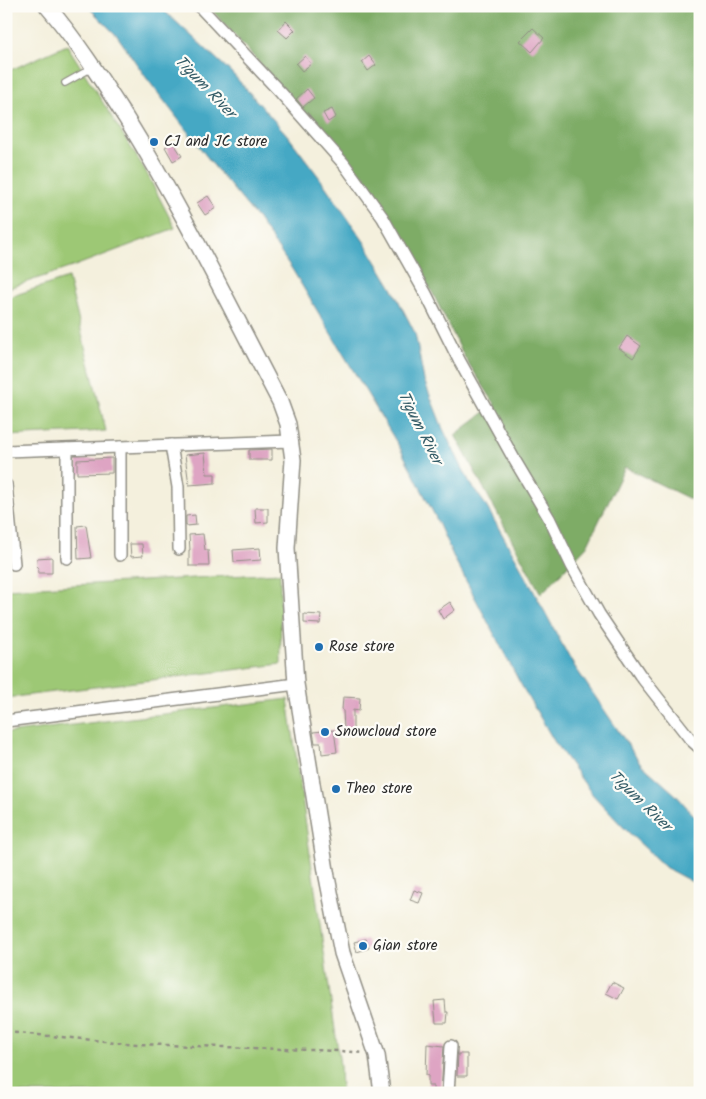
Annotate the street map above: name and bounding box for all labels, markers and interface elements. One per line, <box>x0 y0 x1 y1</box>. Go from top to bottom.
water label: Tigum River <box>168 50 244 127</box>
place label: CJ and JC store <box>164 130 268 154</box>
marker: CJ and JC store <box>148 136 160 148</box>
water label: Tigum River <box>391 387 451 472</box>
place label: Rose store <box>329 635 395 659</box>
marker: Rose store <box>313 641 325 653</box>
place label: Snowcloud store <box>335 720 437 744</box>
marker: Snowcloud store <box>319 726 331 738</box>
water label: Tigum River <box>603 764 680 840</box>
place label: Theo store <box>346 777 413 801</box>
marker: Theo store <box>330 783 342 795</box>
place label: Gian store <box>373 934 438 958</box>
marker: Gian store <box>357 940 369 952</box>

